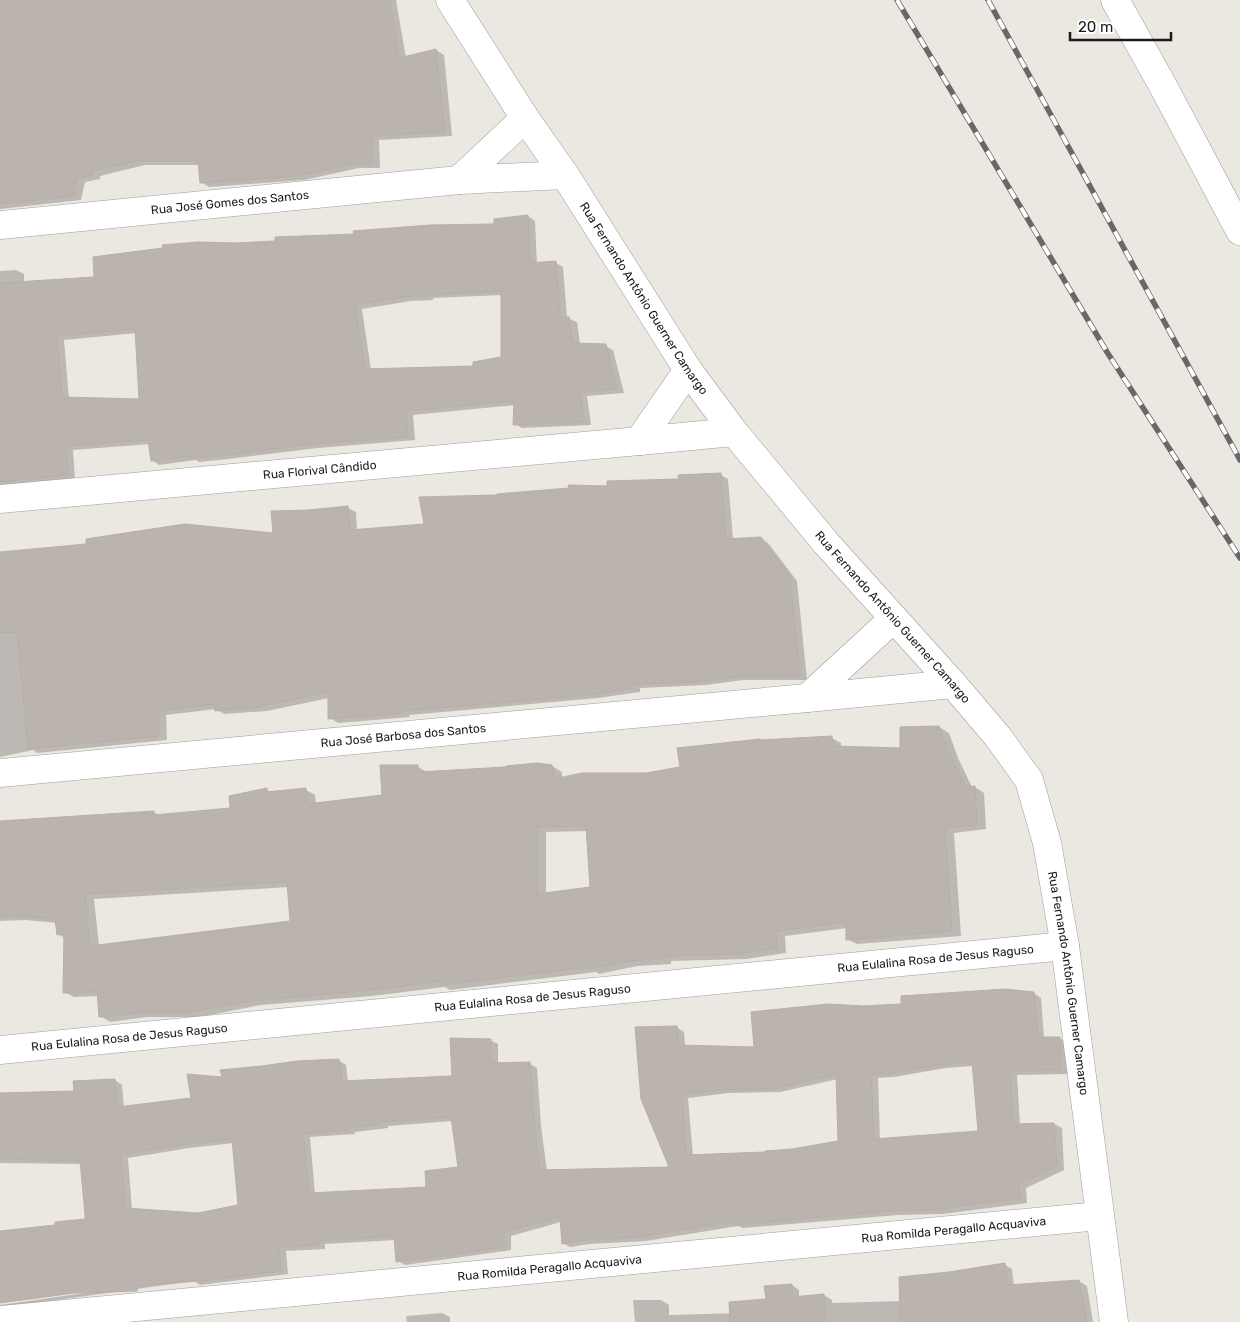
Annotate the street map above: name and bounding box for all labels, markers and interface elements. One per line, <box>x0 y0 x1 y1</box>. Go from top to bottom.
scale bar <box>1070 10 1171 42</box>
text: 20 m <box>1078 18 1113 36</box>
street label: Rua José Gomes dos Santos <box>150 188 310 217</box>
street label: Rua Fernando Antônio Guerner Camargo <box>577 200 711 398</box>
street label: Rua Florival Cândido <box>262 458 377 482</box>
street label: Rua Fernando Antônio Guerner Camargo <box>812 528 973 706</box>
street label: Rua José Barbosa dos Santos <box>320 721 487 750</box>
street label: Rua Fernando Antônio Guerner Camargo <box>1045 870 1091 1096</box>
street label: Rua Eulalina Rosa de Jesus Raguso <box>837 942 1035 975</box>
street label: Rua Eulalina Rosa de Jesus Raguso <box>434 981 631 1015</box>
street label: Rua Eulalina Rosa de Jesus Raguso <box>31 1021 228 1054</box>
street label: Rua Romilda Peragallo Acquaviva <box>861 1214 1047 1245</box>
street label: Rua Romilda Peragallo Acquaviva <box>457 1252 642 1284</box>

